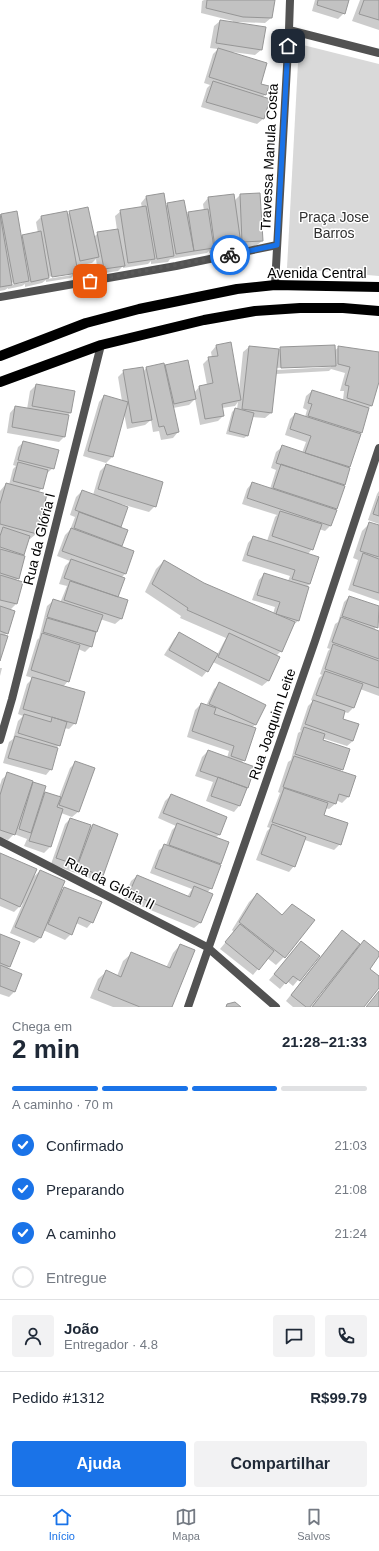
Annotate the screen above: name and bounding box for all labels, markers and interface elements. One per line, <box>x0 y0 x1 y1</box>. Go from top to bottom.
pin <box>271 29 305 63</box>
icon: home <box>277 35 299 57</box>
street label: Travessa Manula Costa <box>257 83 281 231</box>
park label: Praça Jose Barros <box>299 209 369 241</box>
courier <box>210 235 250 275</box>
icon: bike <box>219 244 241 266</box>
pin <box>73 264 107 298</box>
street label: Avenida Central <box>267 265 367 281</box>
icon: bag <box>79 270 101 292</box>
street label: Rua da Glória I <box>20 491 58 587</box>
street label: Rua Joaquim Leite <box>245 666 299 782</box>
street label: Rua da Glória II <box>63 854 157 912</box>
text: Chega em <box>12 1019 72 1034</box>
text: 21:28–21:33 <box>282 1033 367 1050</box>
text: 2 min <box>12 1034 80 1064</box>
text: A caminho · 70 m <box>12 1097 113 1112</box>
icon: check <box>12 1134 34 1156</box>
text: Confirmado <box>46 1137 124 1154</box>
text: 21:03 <box>334 1138 367 1153</box>
icon: check <box>12 1178 34 1200</box>
text: Preparando <box>46 1181 124 1198</box>
text: 21:08 <box>334 1182 367 1197</box>
icon: check <box>12 1222 34 1244</box>
text: A caminho <box>46 1225 116 1242</box>
text: 21:24 <box>334 1226 367 1241</box>
text: Entregue <box>46 1269 107 1286</box>
button: person <box>12 1315 54 1357</box>
button: chat <box>273 1315 315 1357</box>
button: phone <box>325 1315 367 1357</box>
text: João <box>64 1320 99 1337</box>
text: Entregador · 4.8 <box>64 1337 158 1352</box>
text: Pedido #1312 <box>12 1389 105 1406</box>
text: R$99.79 <box>310 1389 367 1406</box>
button: Ajuda <box>12 1441 186 1487</box>
button: Compartilhar <box>194 1441 367 1487</box>
tab: Início <box>49 1506 75 1542</box>
tab: Mapa <box>172 1506 200 1542</box>
tab: Salvos <box>297 1506 330 1542</box>

